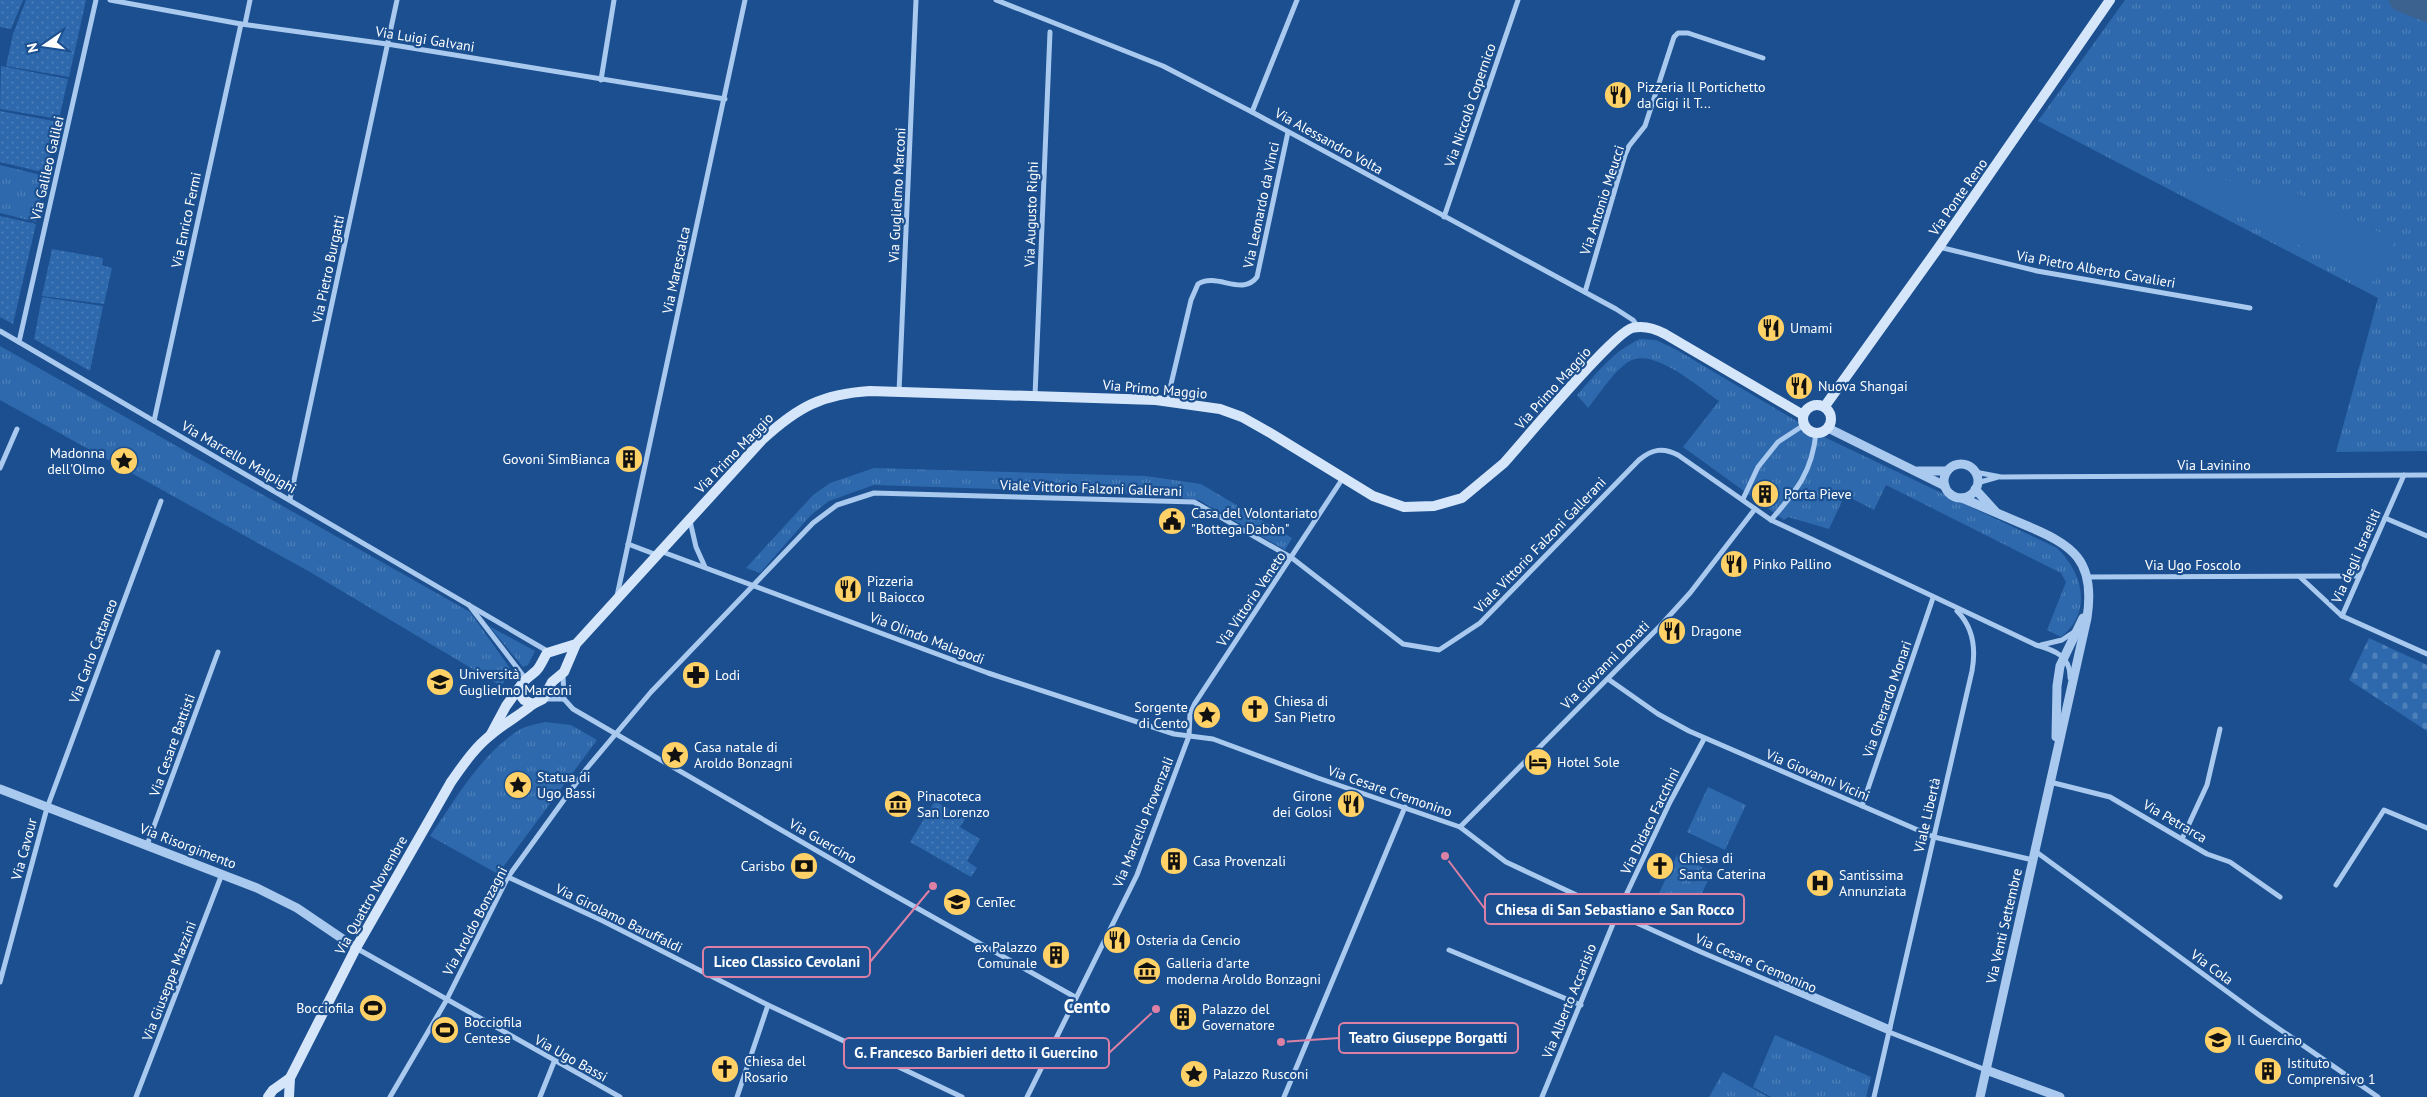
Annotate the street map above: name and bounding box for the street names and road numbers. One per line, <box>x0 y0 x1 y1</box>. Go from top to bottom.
street label: Via Luigi Galvani <box>373 22 476 56</box>
street label: Via Niccolò Copernico <box>1440 41 1500 170</box>
street label: Via Alessandro Volta <box>1271 103 1386 178</box>
street label: Via Galileo Galilei <box>26 114 68 223</box>
street label: Via Guglielmo Marconi <box>884 127 910 264</box>
street label: Via Leonardo da Vinci <box>1239 140 1283 271</box>
street label: Via Antonio Meucci <box>1575 143 1628 258</box>
street label: Via Ponte Reno <box>1924 155 1991 240</box>
street label: Via Augusto Righi <box>1020 161 1042 268</box>
street label: Via Enrico Fermi <box>167 170 205 271</box>
street label: Via Pietro Burgatti <box>308 213 348 326</box>
street label: Via Marescalca <box>658 225 694 316</box>
street label: Via Pietro Alberto Cavalieri <box>2014 246 2177 292</box>
street label: Via Primo Maggio <box>1510 343 1595 434</box>
street label: Via Primo Maggio <box>1101 375 1208 403</box>
street label: Via Primo Maggio <box>690 409 777 498</box>
street label: Via Marcello Malpighi <box>177 416 300 497</box>
street label: Via Lavinino <box>2176 456 2251 474</box>
street label: Viale Vittorio Falzoni Gallerani <box>1469 473 1610 618</box>
street label: Viale Vittorio Falzoni Gallerani <box>999 476 1182 500</box>
street label: Via degli Israeliti <box>2327 506 2385 607</box>
street label: Via Vittorio Veneto <box>1212 548 1289 651</box>
street label: Via Ugo Foscolo <box>2144 556 2241 574</box>
street label: Via Carlo Cattaneo <box>64 596 121 707</box>
street label: Via Olindo Malagodi <box>866 607 987 668</box>
street label: Via Giovanni Donati <box>1556 617 1653 714</box>
street label: Via Gherardo Monari <box>1858 638 1915 761</box>
street label: Via Cesare Battisti <box>145 691 199 800</box>
street label: Via Giovanni Vicini <box>1762 745 1873 805</box>
street label: Via Marcello Provenzali <box>1108 754 1177 891</box>
street label: Via Cesare Cremonino <box>1324 761 1455 821</box>
street label: Via Didaco Facchini <box>1616 765 1684 878</box>
street label: Viale Libertà <box>1909 776 1944 855</box>
street label: Via Petrarca <box>2139 795 2210 847</box>
street label: Via Guercino <box>785 814 860 868</box>
street label: Via Cavour <box>7 816 41 883</box>
street label: Via Risorgimento <box>136 819 239 873</box>
street label: Via Quattro Novembre <box>330 832 411 958</box>
street label: Via Aroldo Bonzagni <box>438 863 511 979</box>
street label: Via Venti Settembre <box>1982 867 2026 986</box>
street label: Via Girolamo Baruffaldi <box>552 879 686 957</box>
street label: Via Giuseppe Mazzini <box>137 919 200 1044</box>
street label: Via Cesare Cremonino <box>1691 929 1820 997</box>
street label: Via Alberto Accarisio <box>1537 941 1600 1062</box>
street label: Via Cola <box>2186 945 2237 989</box>
street label: Via Ugo Bassi <box>530 1030 611 1085</box>

